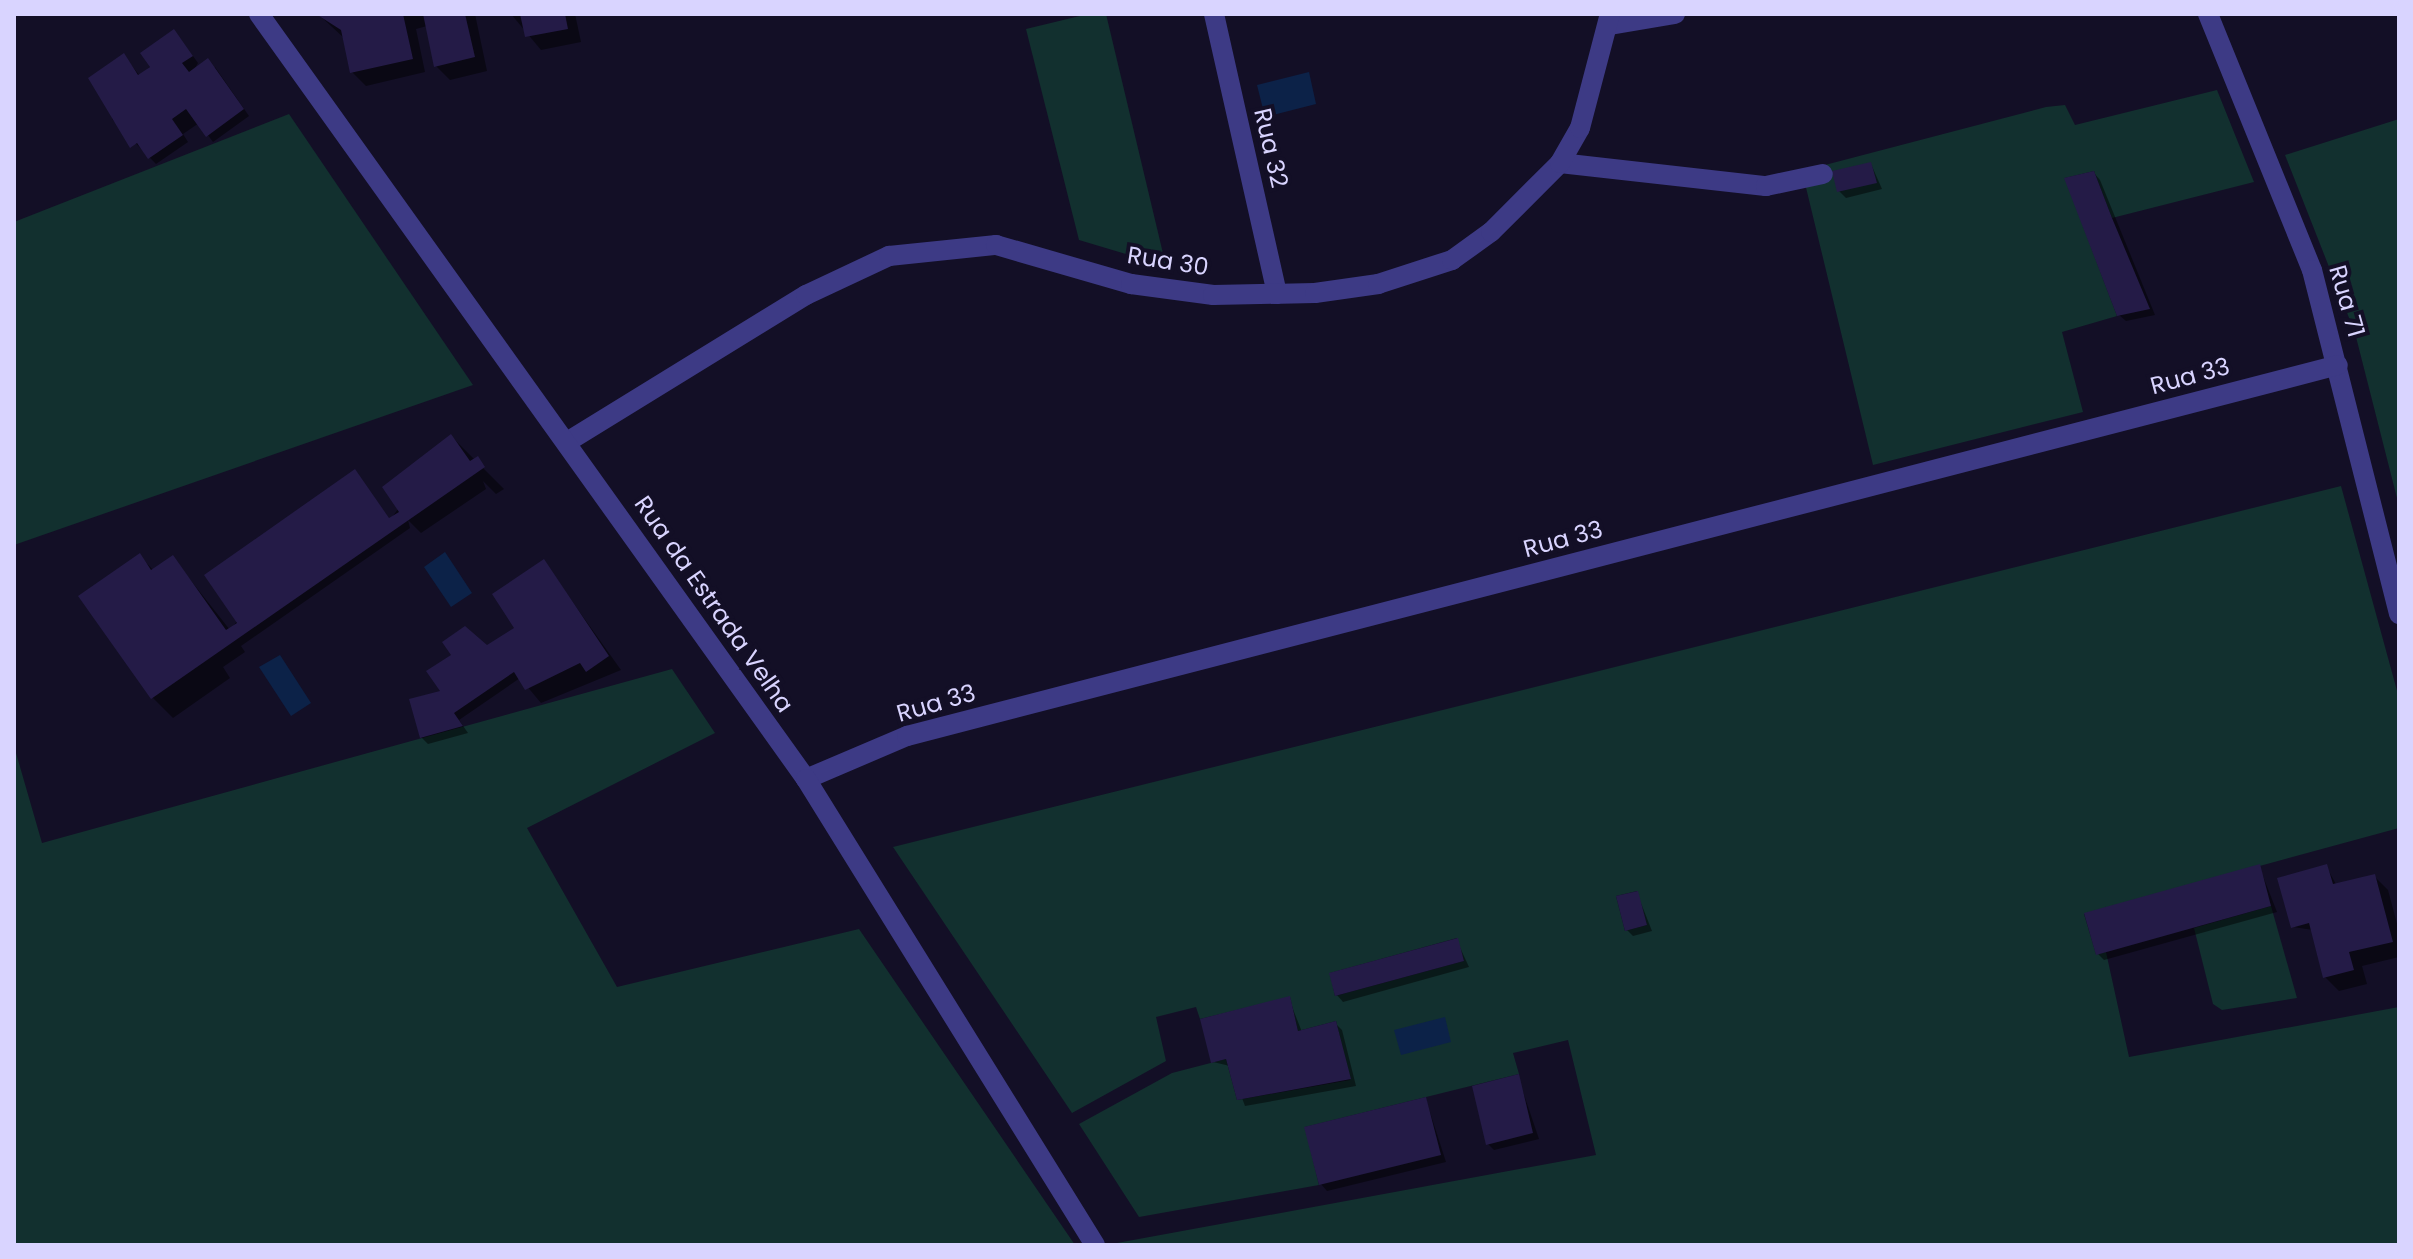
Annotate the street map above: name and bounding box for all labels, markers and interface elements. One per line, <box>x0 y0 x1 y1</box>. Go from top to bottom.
street label: Rua 32 <box>1248 106 1294 190</box>
street label: Rua 30 <box>1125 240 1211 282</box>
street label: Rua 71 <box>2323 262 2371 340</box>
street label: Rua 33 <box>2147 352 2233 400</box>
street label: Rua da Estrada Velha <box>628 490 800 718</box>
street label: Rua 33 <box>1520 515 1606 563</box>
street label: Rua 33 <box>893 678 979 728</box>

